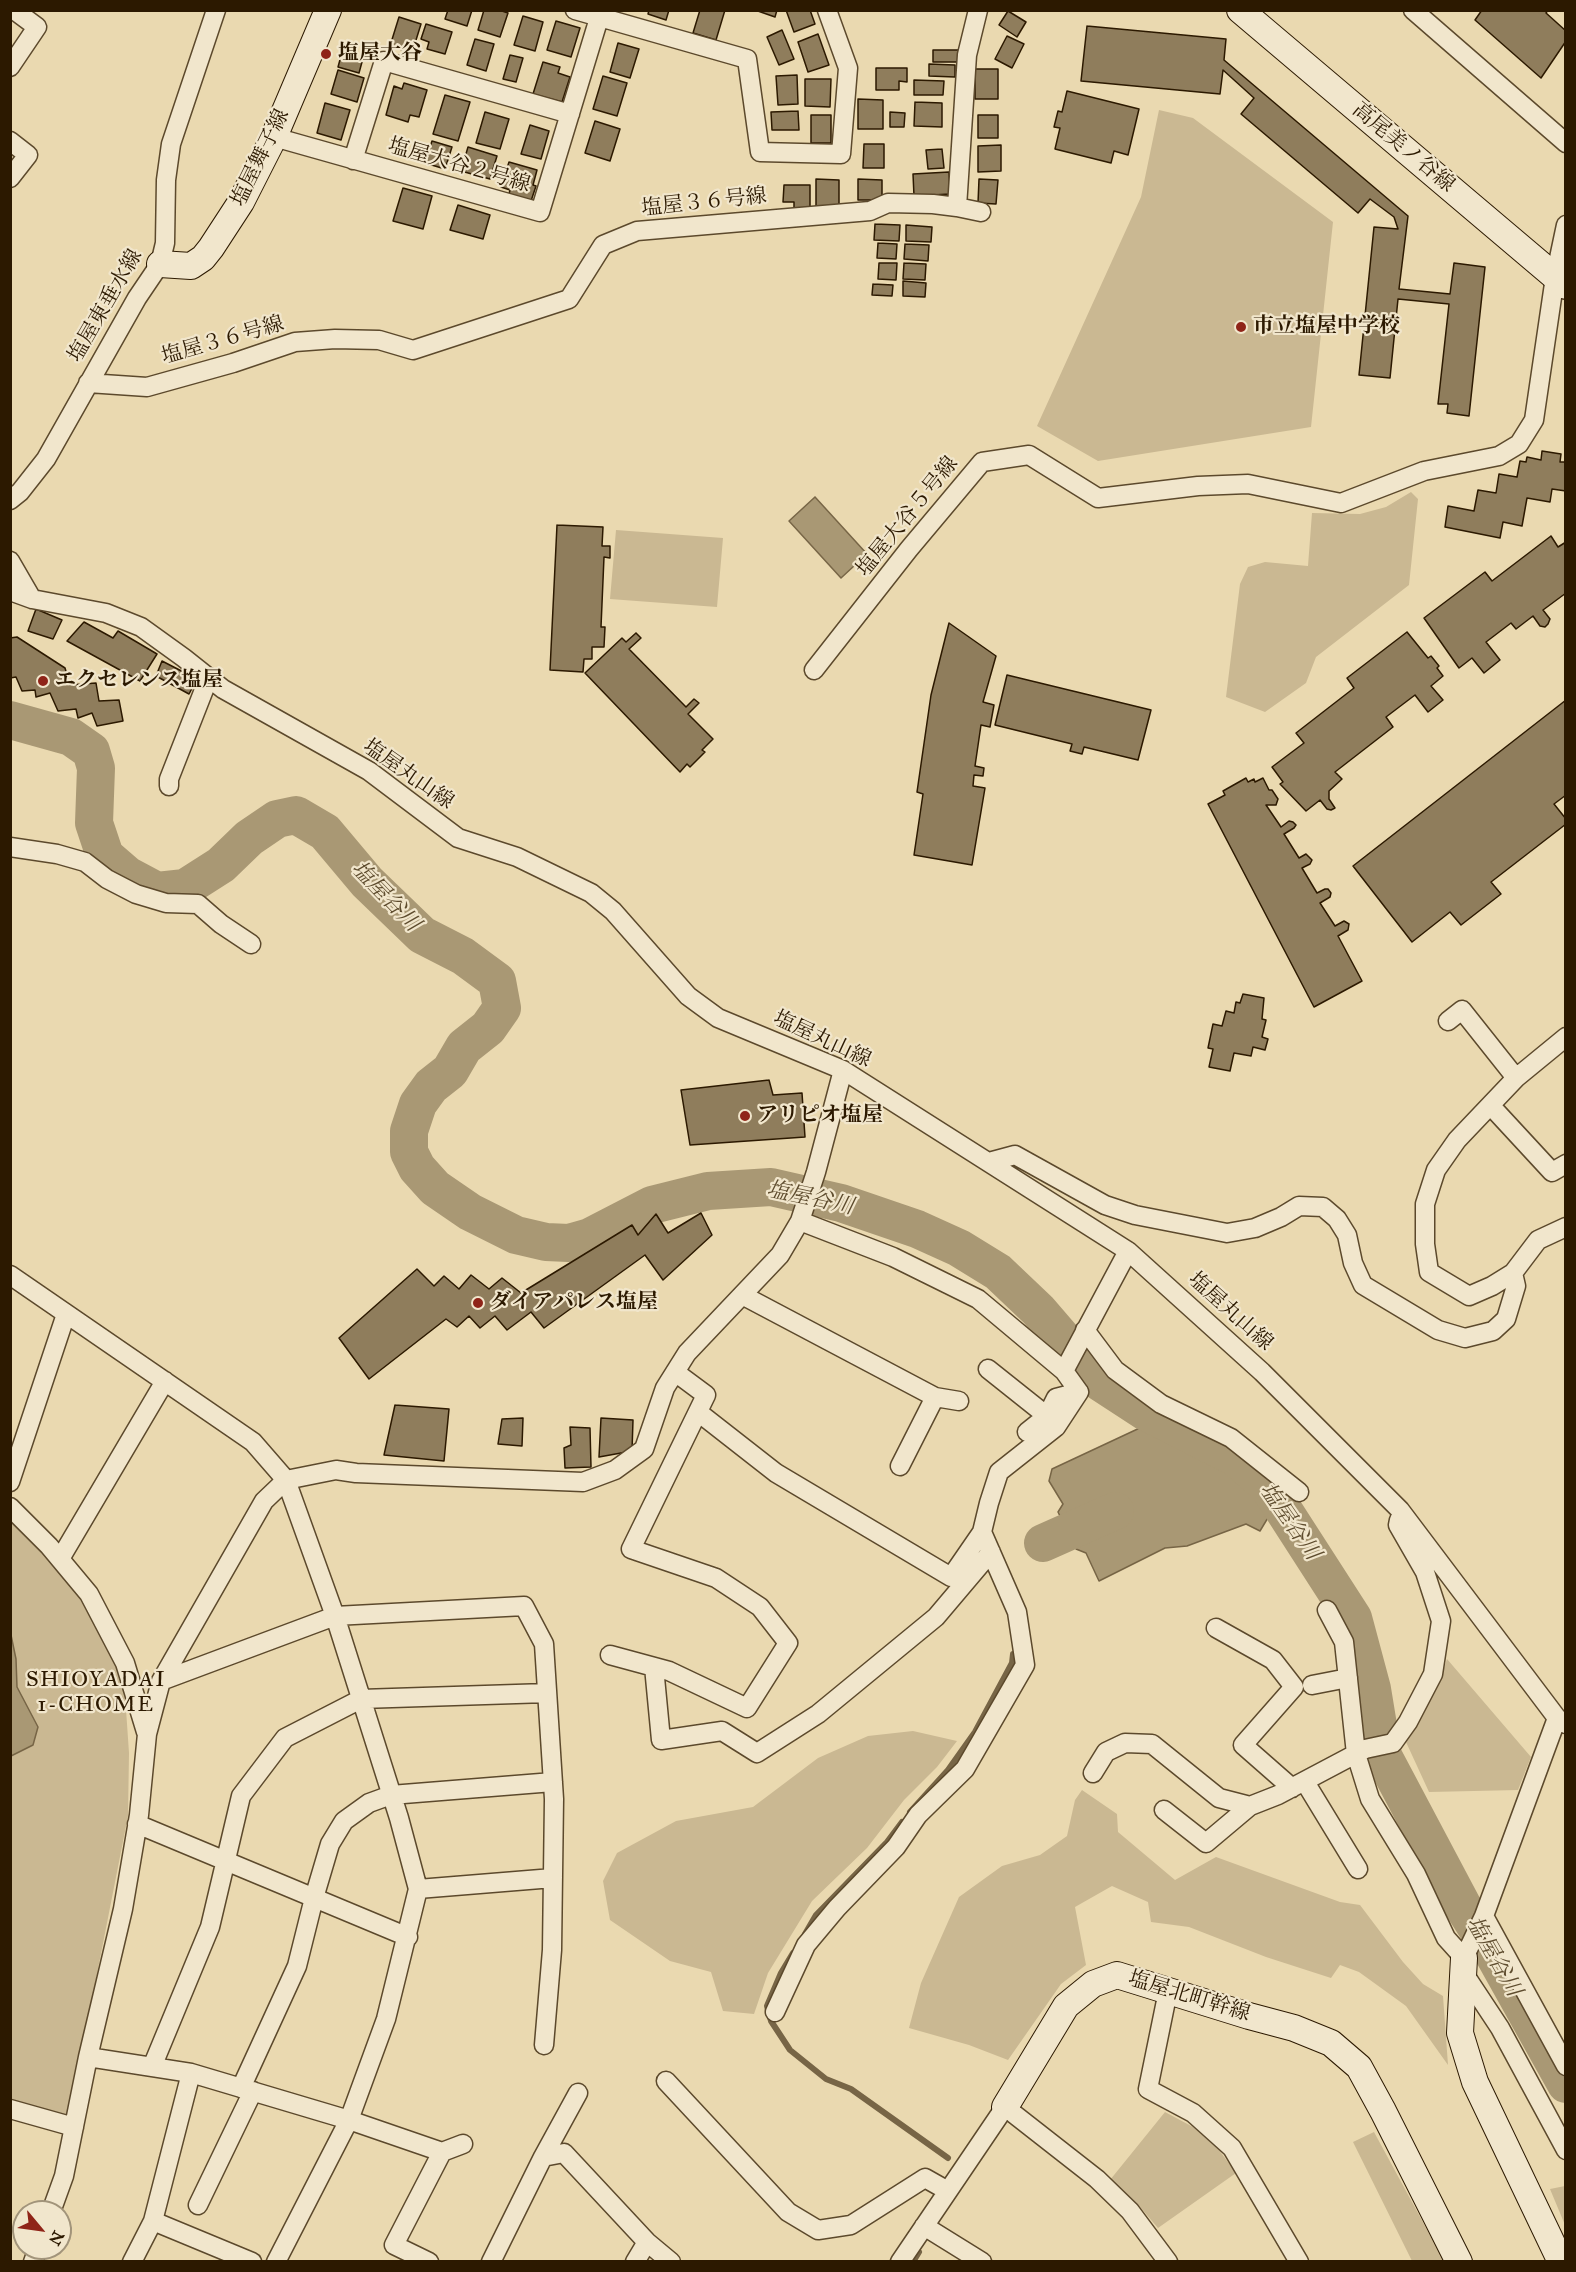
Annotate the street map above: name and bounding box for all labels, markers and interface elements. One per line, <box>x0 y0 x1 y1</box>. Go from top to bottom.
place label: 塩屋大谷 <box>338 41 422 67</box>
marker: 塩屋大谷 <box>319 47 333 61</box>
street label: 高尾美ノ谷線 <box>1347 98 1459 198</box>
street label: 塩屋舞子線 <box>227 105 295 211</box>
street label: 塩屋大谷２号線 <box>385 134 533 198</box>
street label: 塩屋３６号線 <box>640 184 768 222</box>
street label: 塩屋東垂水線 <box>64 245 148 367</box>
street label: 塩屋３６号線 <box>159 312 287 370</box>
place label: 市立塩屋中学校 <box>1253 314 1400 340</box>
marker: 市立塩屋中学校 <box>1234 320 1248 334</box>
street label: 塩屋大谷５号線 <box>852 452 964 582</box>
place label: エクセレンス塩屋 <box>55 668 223 694</box>
marker: エクセレンス塩屋 <box>36 674 50 688</box>
street label: 塩屋丸山線 <box>358 735 458 815</box>
water label: 塩屋谷川 <box>345 856 425 938</box>
street label: 塩屋丸山線 <box>769 1006 875 1074</box>
place label: アリピオ塩屋 <box>757 1103 883 1129</box>
marker: アリピオ塩屋 <box>738 1109 752 1123</box>
water label: 塩屋谷川 <box>764 1177 856 1221</box>
street label: 塩屋丸山線 <box>1183 1268 1277 1356</box>
place label: ダイアパレス塩屋 <box>490 1290 658 1316</box>
marker: ダイアパレス塩屋 <box>471 1296 485 1310</box>
water label: 塩屋谷川 <box>1253 1478 1325 1566</box>
district label: SHIOYADAI 1-CHOME <box>26 1668 166 1720</box>
water label: 塩屋谷川 <box>1460 1912 1526 2002</box>
street label: 塩屋北町幹線 <box>1125 1967 1253 2027</box>
north arrow <box>12 2200 72 2260</box>
text: N <box>45 2227 68 2249</box>

